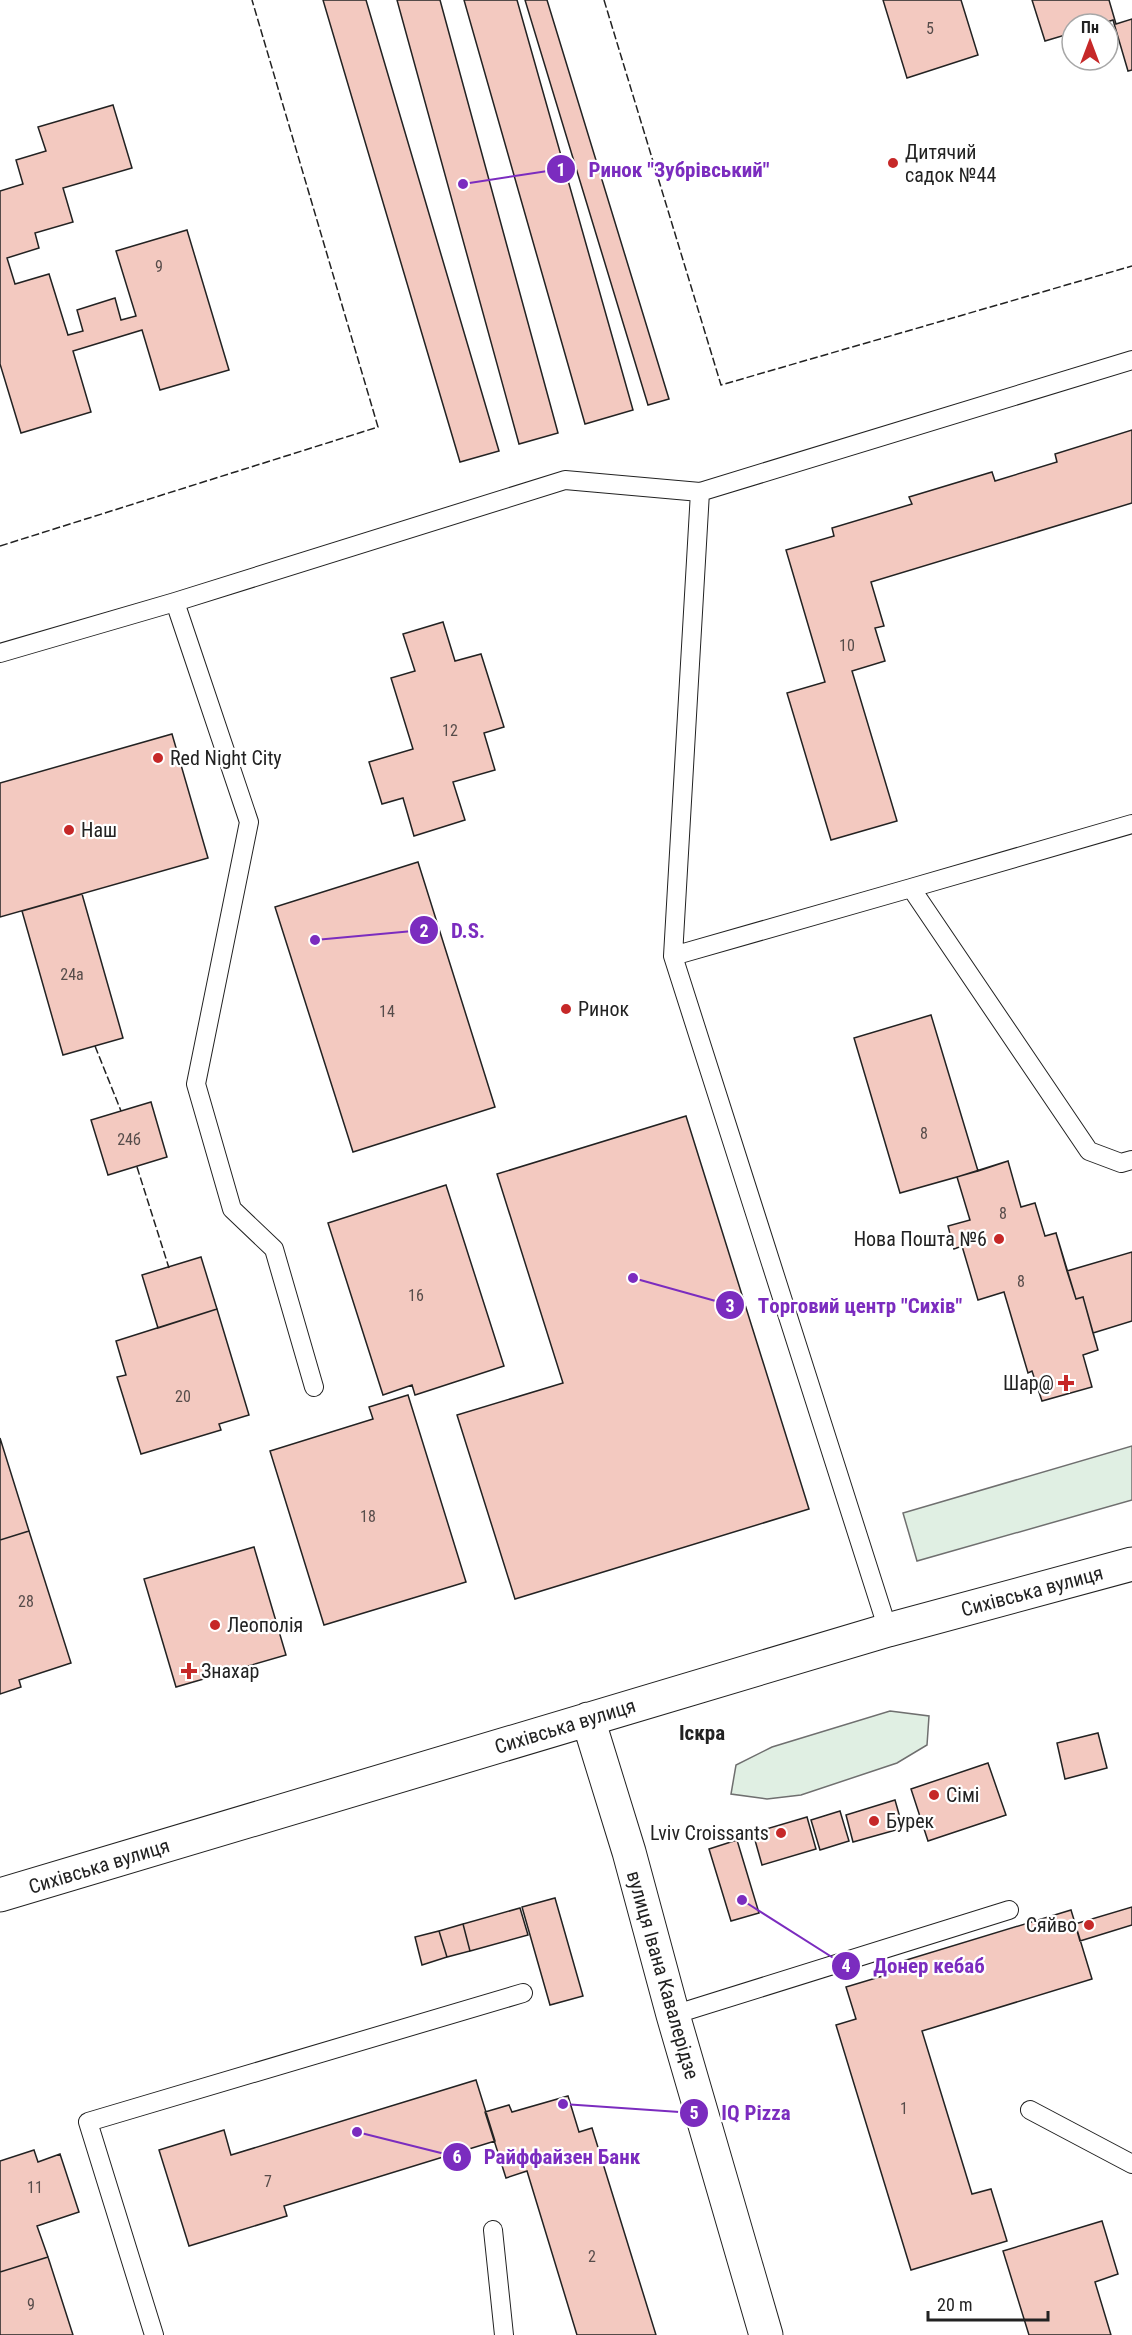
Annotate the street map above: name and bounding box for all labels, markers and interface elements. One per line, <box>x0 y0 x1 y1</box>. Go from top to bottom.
north arrow <box>1060 12 1120 72</box>
text: Пн <box>1081 18 1099 37</box>
house number: 5 <box>926 19 934 38</box>
place label: Дитячий садок №44 <box>905 140 996 187</box>
callout: Ринок "Зубрівський" <box>546 150 781 189</box>
marker: Дитячий садок №44 <box>886 156 900 170</box>
text: Ринок "Зубрівський" <box>588 158 770 182</box>
text: 1 <box>556 159 566 180</box>
house number: 9 <box>155 257 163 276</box>
house number: 10 <box>839 636 855 655</box>
house number: 12 <box>442 721 458 740</box>
place label: Red Night City <box>170 746 282 770</box>
marker: Red Night City <box>151 751 165 765</box>
place label: Наш <box>81 818 117 842</box>
marker: Наш <box>62 823 76 837</box>
callout: D.S. <box>409 911 497 950</box>
text: D.S. <box>451 919 485 943</box>
text: 2 <box>419 920 429 941</box>
house number: 24а <box>60 965 84 984</box>
place label: Ринок <box>578 997 629 1021</box>
house number: 14 <box>379 1002 395 1021</box>
marker: Ринок <box>559 1002 573 1016</box>
house number: 8 <box>920 1124 928 1143</box>
house number: 24б <box>117 1130 141 1149</box>
house number: 8 <box>999 1204 1007 1223</box>
place label: Нова Пошта №6 <box>854 1227 987 1251</box>
marker: Нова Пошта №6 <box>992 1232 1006 1246</box>
house number: 8 <box>1017 1272 1025 1291</box>
house number: 16 <box>408 1286 424 1305</box>
callout: Tорговий центр "Сихів" <box>715 1286 974 1325</box>
text: Tорговий центр "Сихів" <box>758 1294 962 1318</box>
text: 3 <box>725 1295 735 1316</box>
place label: Шар@ <box>1003 1371 1054 1395</box>
marker: Шар@ <box>1059 1376 1073 1390</box>
house number: 20 <box>175 1387 191 1406</box>
house number: 18 <box>360 1507 376 1526</box>
street label: Сихівська вулиця <box>958 1561 1106 1621</box>
house number: 28 <box>18 1592 34 1611</box>
place label: Леополія <box>227 1613 303 1637</box>
marker: Леополія <box>208 1618 222 1632</box>
place label: Знахар <box>201 1659 259 1683</box>
marker: Знахар <box>182 1664 196 1678</box>
street label: Сихівська вулиця <box>492 1693 638 1759</box>
district label: Іскра <box>679 1721 725 1745</box>
place label: Сімі <box>946 1783 979 1807</box>
marker: Сімі <box>927 1788 941 1802</box>
place label: Бурек <box>886 1809 935 1833</box>
marker: Бурек <box>867 1814 881 1828</box>
place label: Lviv Croissants <box>650 1821 769 1845</box>
marker: Lviv Croissants <box>774 1826 788 1840</box>
street label: Сихівська вулиця <box>26 1833 172 1899</box>
street label: вулиця Івана Кавалерідзе <box>622 1868 704 2082</box>
place label: Сяйво <box>1026 1913 1077 1937</box>
marker: Сяйво <box>1082 1918 1096 1932</box>
callout: Донер кебаб <box>831 1946 997 1985</box>
text: Донер кебаб <box>873 1954 985 1978</box>
text: 4 <box>841 1955 851 1976</box>
callout: IQ Pizza <box>679 2093 803 2132</box>
house number: 1 <box>900 2099 908 2118</box>
text: IQ Pizza <box>721 2101 791 2125</box>
text: 5 <box>689 2102 699 2123</box>
callout: Райффайзен Банк <box>442 2137 652 2176</box>
text: Райффайзен Банк <box>484 2145 641 2169</box>
text: 6 <box>452 2146 462 2167</box>
house number: 7 <box>264 2172 272 2191</box>
house number: 11 <box>27 2178 43 2197</box>
house number: 2 <box>588 2247 596 2266</box>
scale bar <box>928 2284 1048 2322</box>
text: 20 m <box>937 2294 972 2315</box>
house number: 9 <box>27 2295 35 2314</box>

